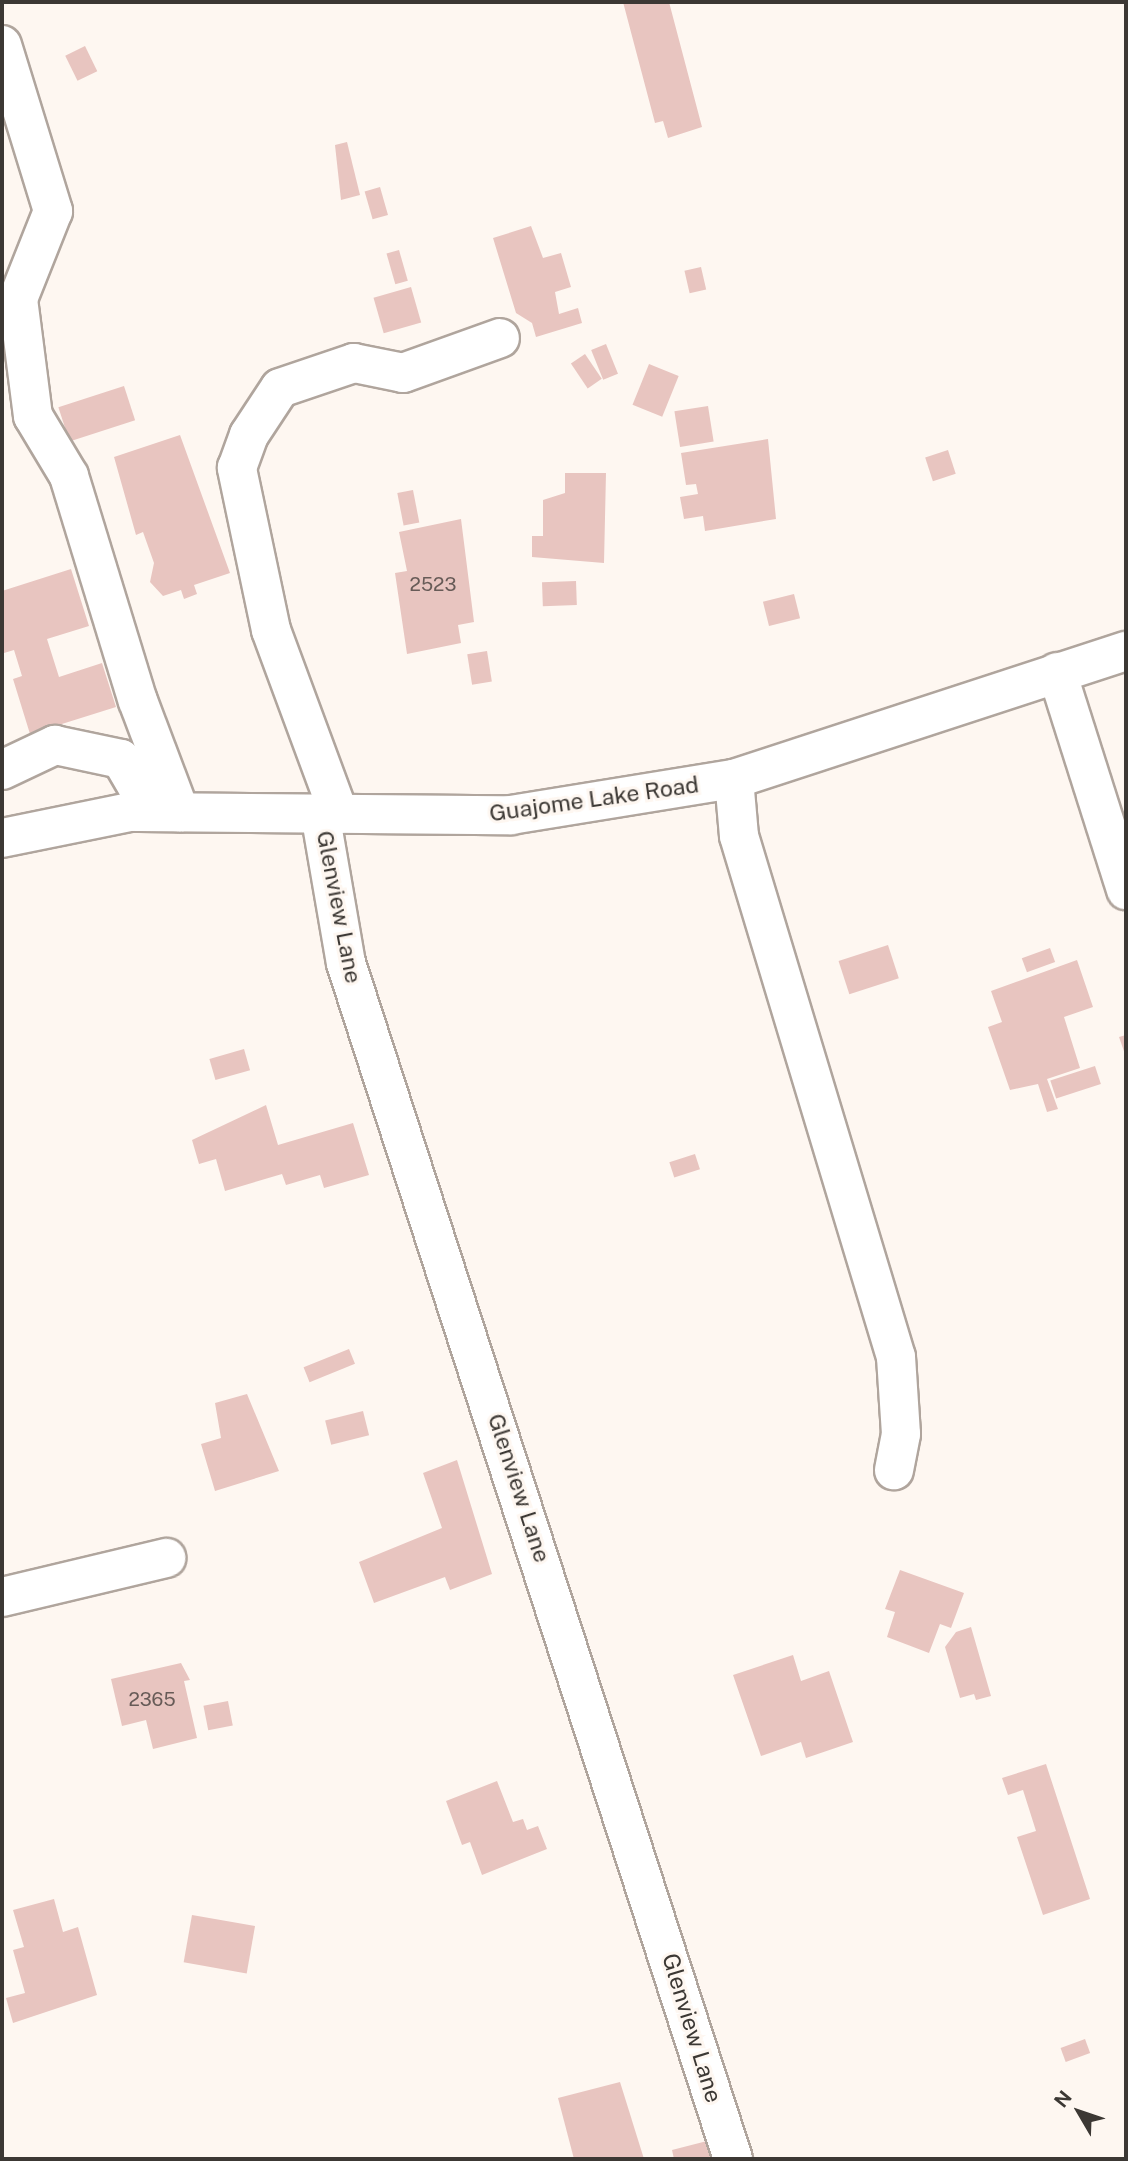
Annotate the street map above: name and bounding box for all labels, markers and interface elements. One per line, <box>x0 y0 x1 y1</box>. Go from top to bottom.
house number: 2523 <box>410 574 456 596</box>
street label: Guajome Lake Road <box>487 771 701 827</box>
street label: Glenview Lane <box>311 828 367 986</box>
street label: Glenview Lane <box>482 1410 556 1566</box>
house number: 2365 <box>128 1689 176 1711</box>
street label: Glenview Lane <box>656 1950 728 2106</box>
north arrow <box>1044 2077 1114 2147</box>
text: N <box>1049 2086 1076 2111</box>

